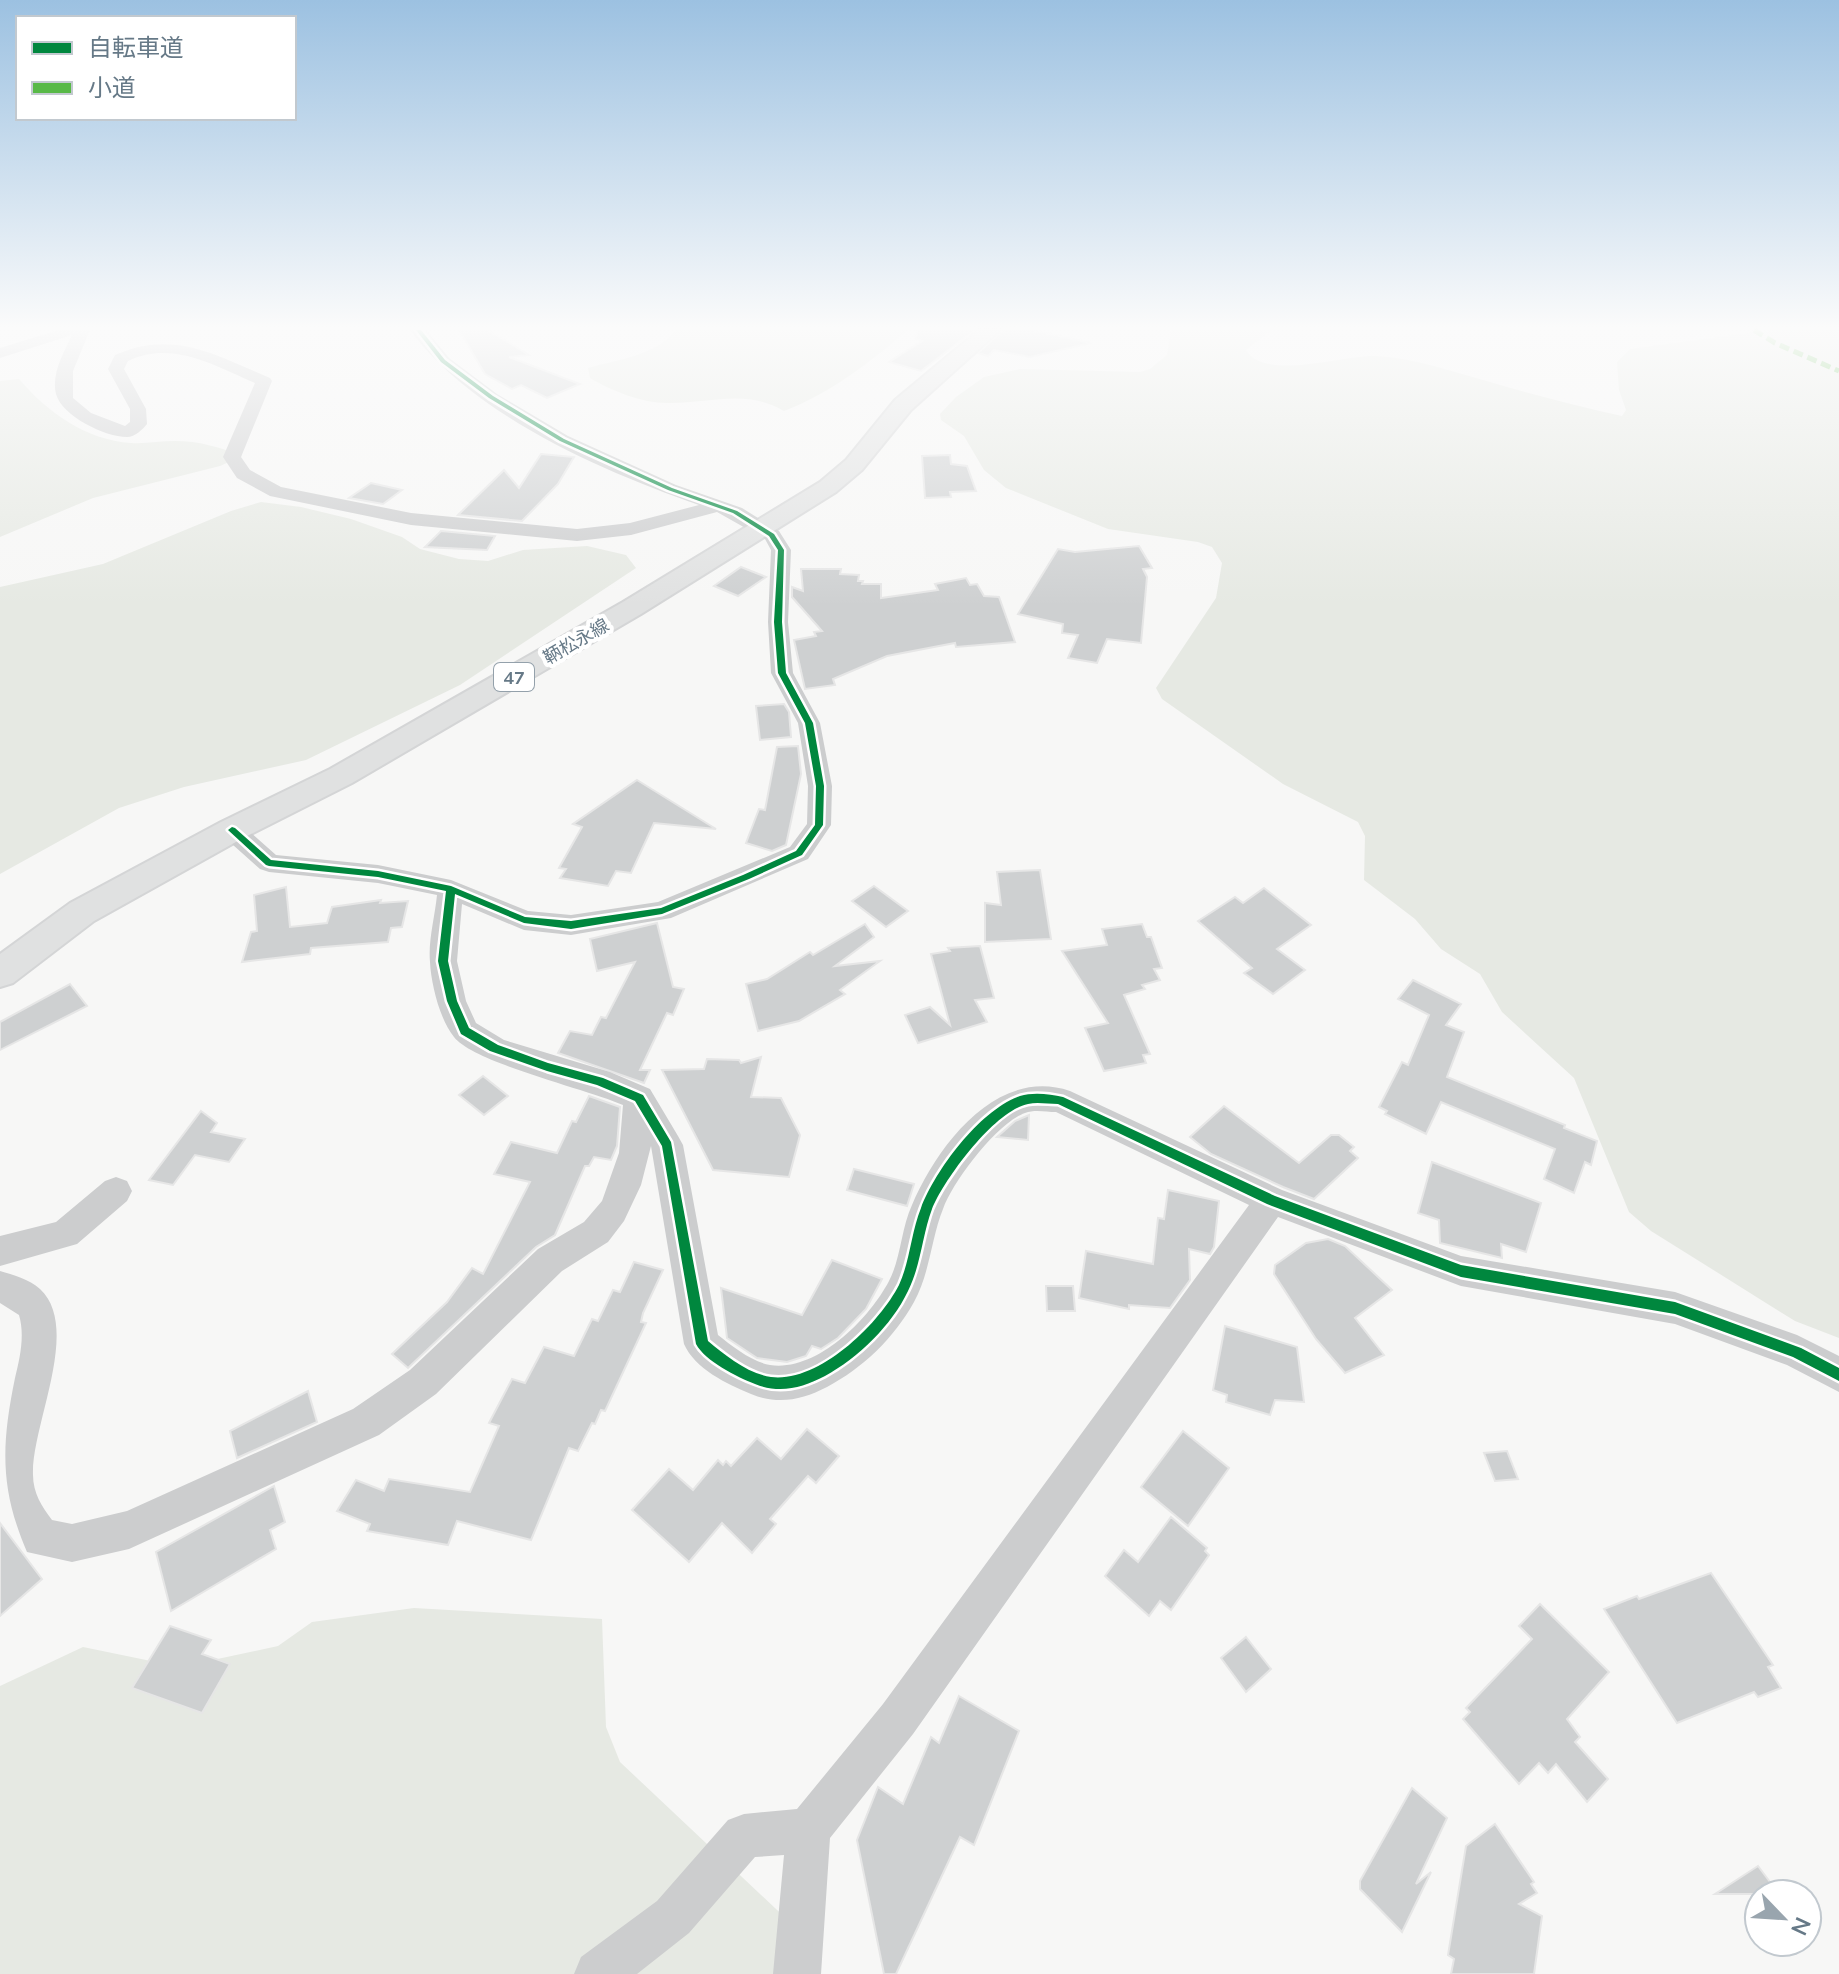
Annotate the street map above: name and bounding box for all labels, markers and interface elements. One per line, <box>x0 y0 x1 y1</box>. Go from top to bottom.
legend <box>16 16 296 120</box>
text: 自転車道 <box>88 32 184 62</box>
text: 小道 <box>88 72 136 102</box>
street label: 鞆松永線 <box>539 613 613 669</box>
road number: 47 <box>494 663 534 691</box>
north arrow <box>1743 1878 1823 1958</box>
text: N <box>1785 1913 1817 1940</box>

